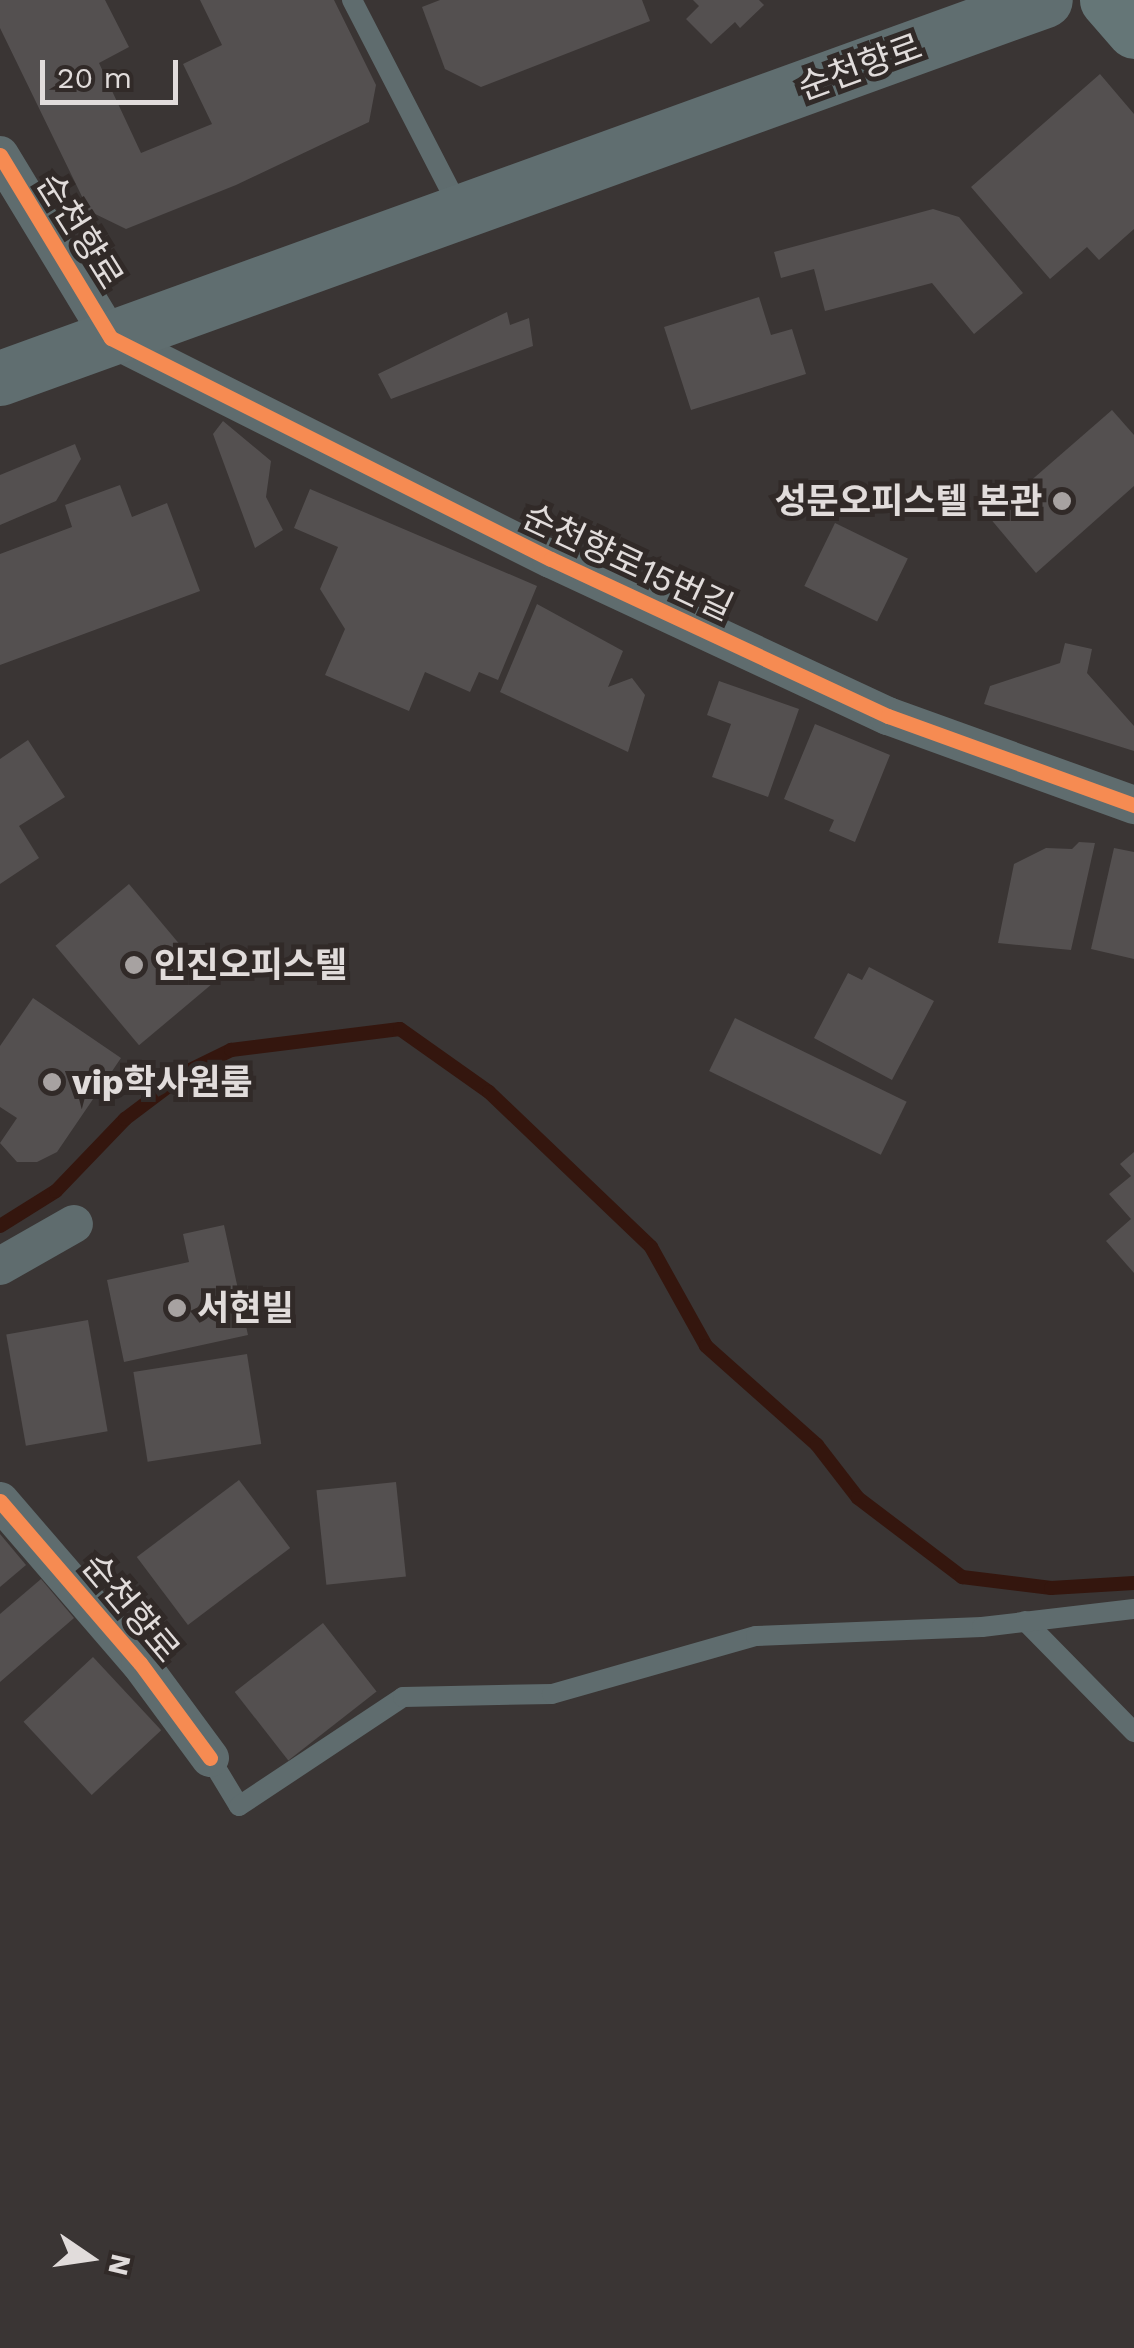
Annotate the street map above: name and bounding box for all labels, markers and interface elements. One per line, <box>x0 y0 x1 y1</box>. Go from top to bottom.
street label: 순천향로 <box>792 25 928 109</box>
scale bar <box>45 40 182 102</box>
text: 20 m <box>57 60 132 95</box>
street label: 순천향로 <box>28 165 132 297</box>
place label: 성문오피스텔 본관 <box>774 480 1042 522</box>
marker: 성문오피스텔 본관 <box>1051 490 1073 512</box>
street label: 순천향로15번길 <box>516 495 740 629</box>
place label: 인진오피스텔 <box>154 944 347 986</box>
marker: 인진오피스텔 <box>123 954 145 976</box>
place label: vip학사원룸 <box>72 1061 253 1103</box>
marker: vip학사원룸 <box>41 1071 63 1093</box>
place label: 서현빌 <box>197 1287 294 1329</box>
marker: 서현빌 <box>166 1297 188 1319</box>
street label: 순천향로 <box>74 1545 188 1671</box>
north arrow <box>40 2208 140 2308</box>
text: N <box>101 2251 138 2279</box>

